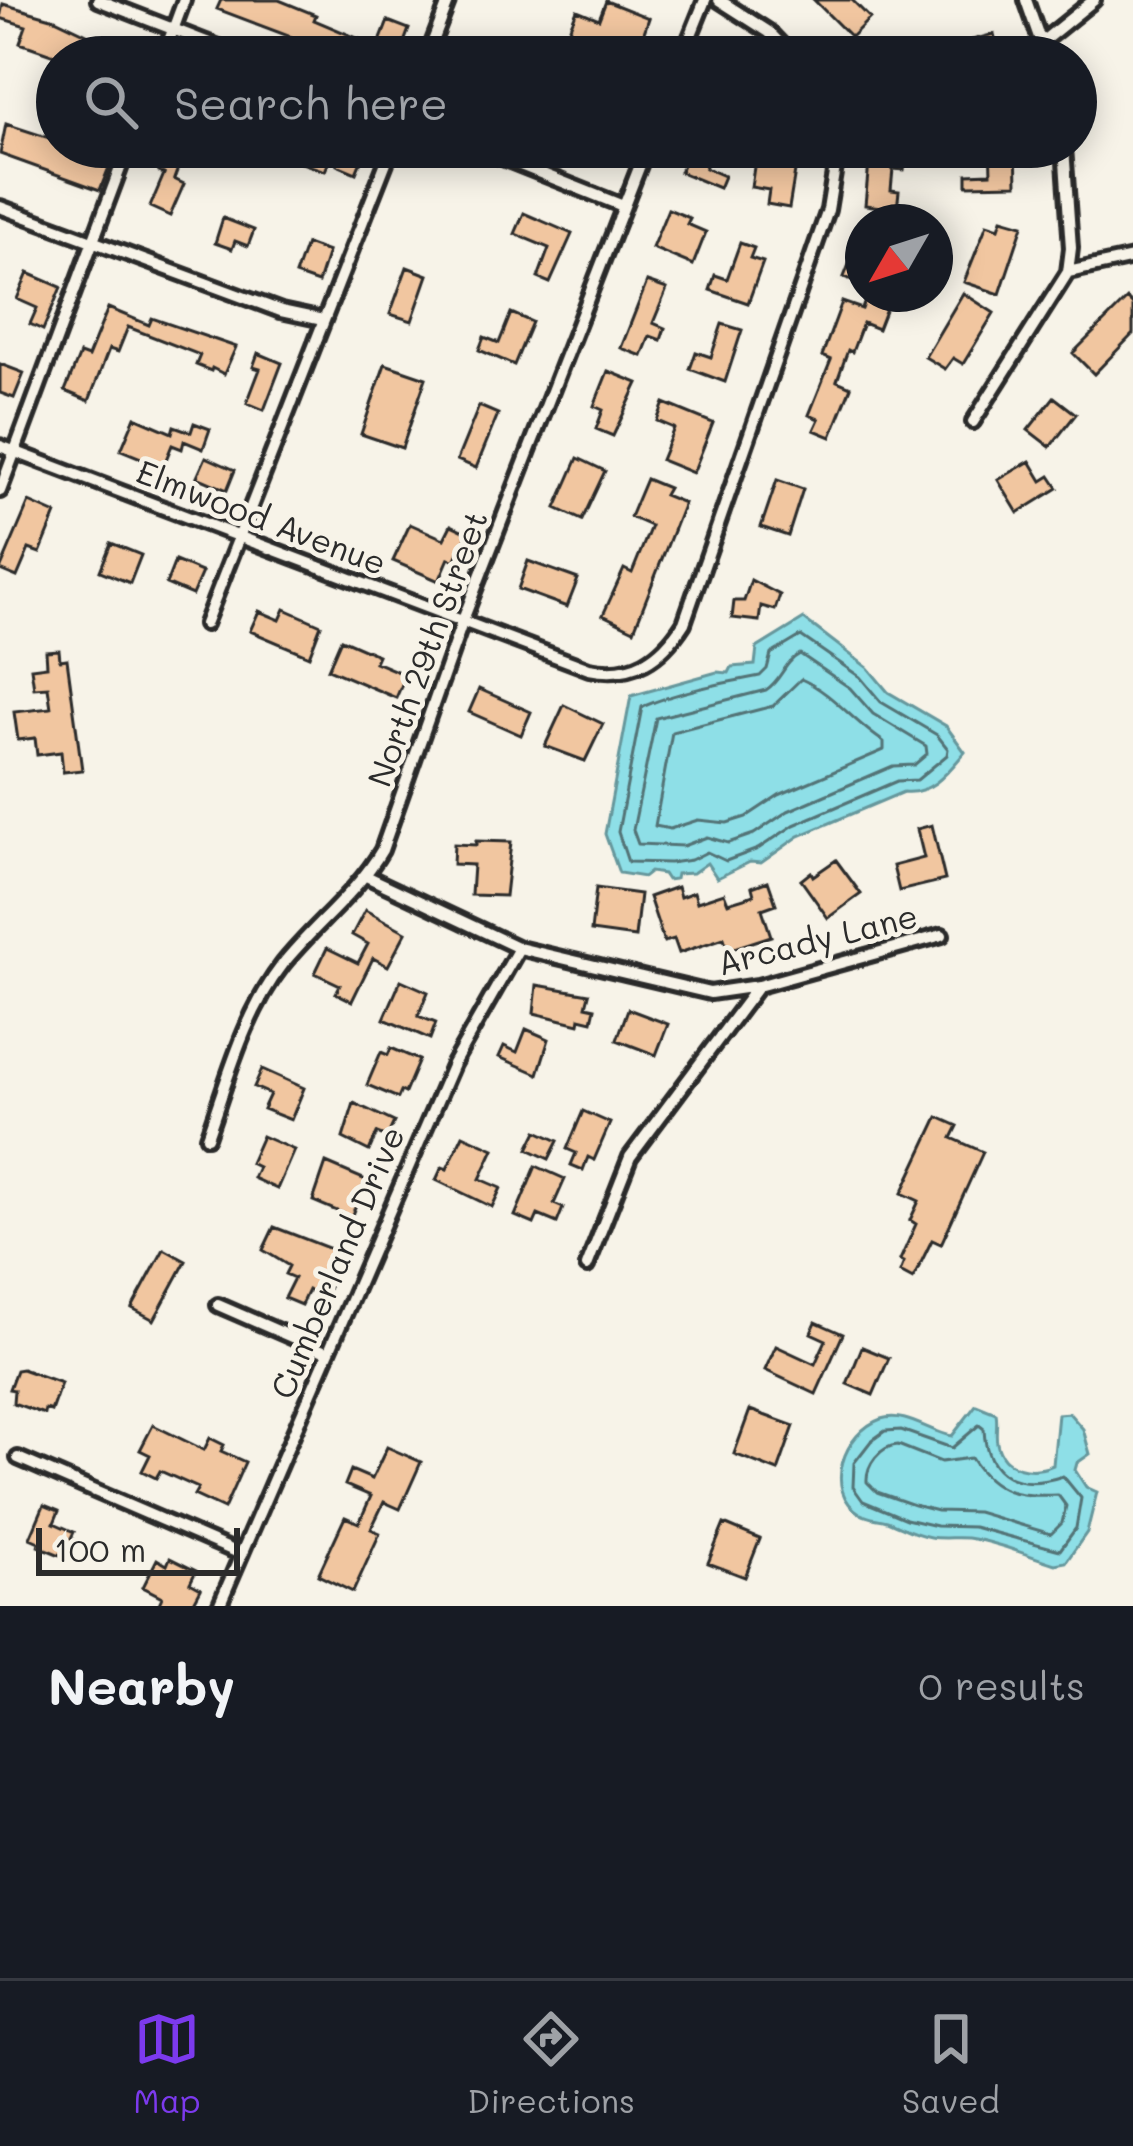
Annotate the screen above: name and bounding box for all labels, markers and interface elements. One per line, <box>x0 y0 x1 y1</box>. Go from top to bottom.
search box <box>36 36 1097 168</box>
icon: search <box>78 69 144 135</box>
text: Search here <box>174 73 448 131</box>
north arrow <box>845 204 953 312</box>
street label: Elmwood Avenue <box>131 449 393 583</box>
street label: North 29th Street <box>356 504 496 792</box>
street label: Arcady Lane <box>712 892 922 985</box>
street label: Cumberland Drive <box>259 1119 413 1405</box>
scale bar <box>36 1522 240 1575</box>
text: 100 m <box>54 1527 146 1570</box>
text: Nearby <box>48 1651 235 1718</box>
text: 0 results <box>919 1659 1085 1710</box>
tab: Map <box>133 2006 201 2121</box>
tab: Directions <box>467 2006 635 2121</box>
tab: Saved <box>902 2006 1000 2121</box>

